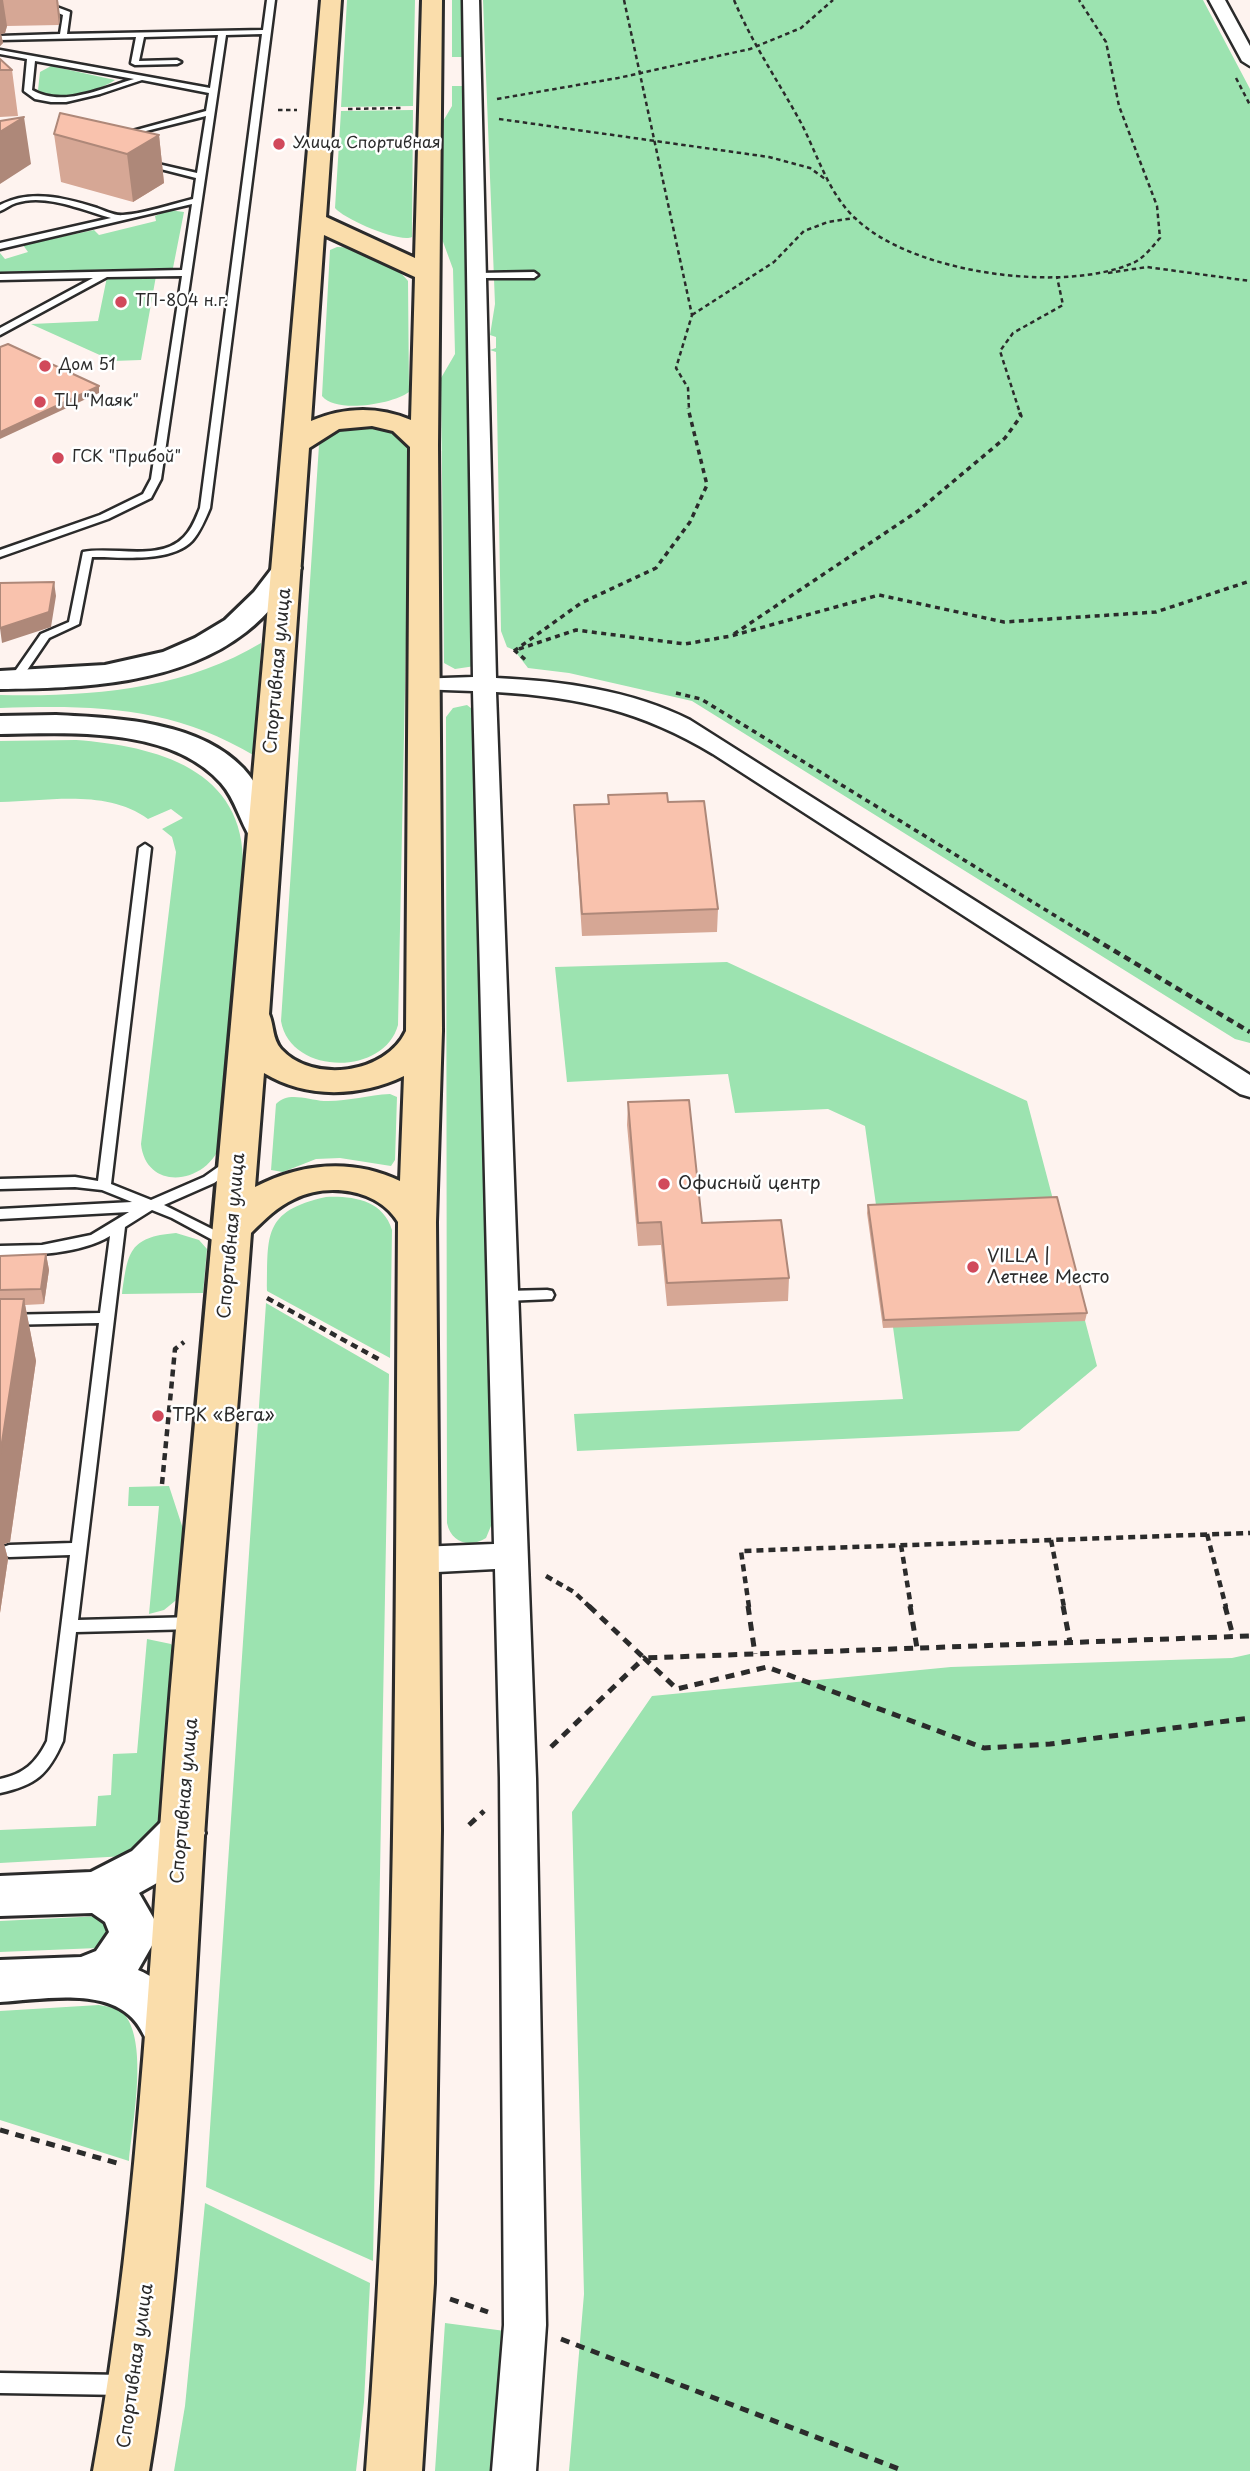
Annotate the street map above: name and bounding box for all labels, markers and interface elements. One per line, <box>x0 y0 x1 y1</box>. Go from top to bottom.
place label: Улица Спортивная <box>293 134 441 154</box>
marker: Улица Спортивная <box>271 136 287 152</box>
place label: ТП-804 н.г. <box>135 292 229 312</box>
marker: ТП-804 н.г. <box>113 294 129 310</box>
place label: Дом 51 <box>59 356 116 376</box>
marker: Дом 51 <box>37 358 53 374</box>
place label: ТЦ "Маяк" <box>54 392 139 412</box>
marker: ТЦ "Маяк" <box>32 394 48 410</box>
place label: ГСК "Прибой" <box>72 448 181 468</box>
marker: ГСК "Прибой" <box>50 450 66 466</box>
street label: Спортивная улица <box>260 587 296 755</box>
street label: Спортивная улица <box>214 1152 250 1320</box>
place label: Офисный центр <box>678 1173 821 1195</box>
marker: Офисный центр <box>656 1176 672 1192</box>
place label: VILLA | Летнее Место <box>987 1246 1110 1288</box>
marker: VILLA | Летнее Место <box>965 1259 981 1275</box>
place label: ТРК «Вега» <box>172 1405 275 1427</box>
marker: ТРК «Вега» <box>150 1408 166 1424</box>
street label: Спортивная улица <box>167 1717 203 1885</box>
street label: Спортивная улица <box>114 2282 158 2450</box>

